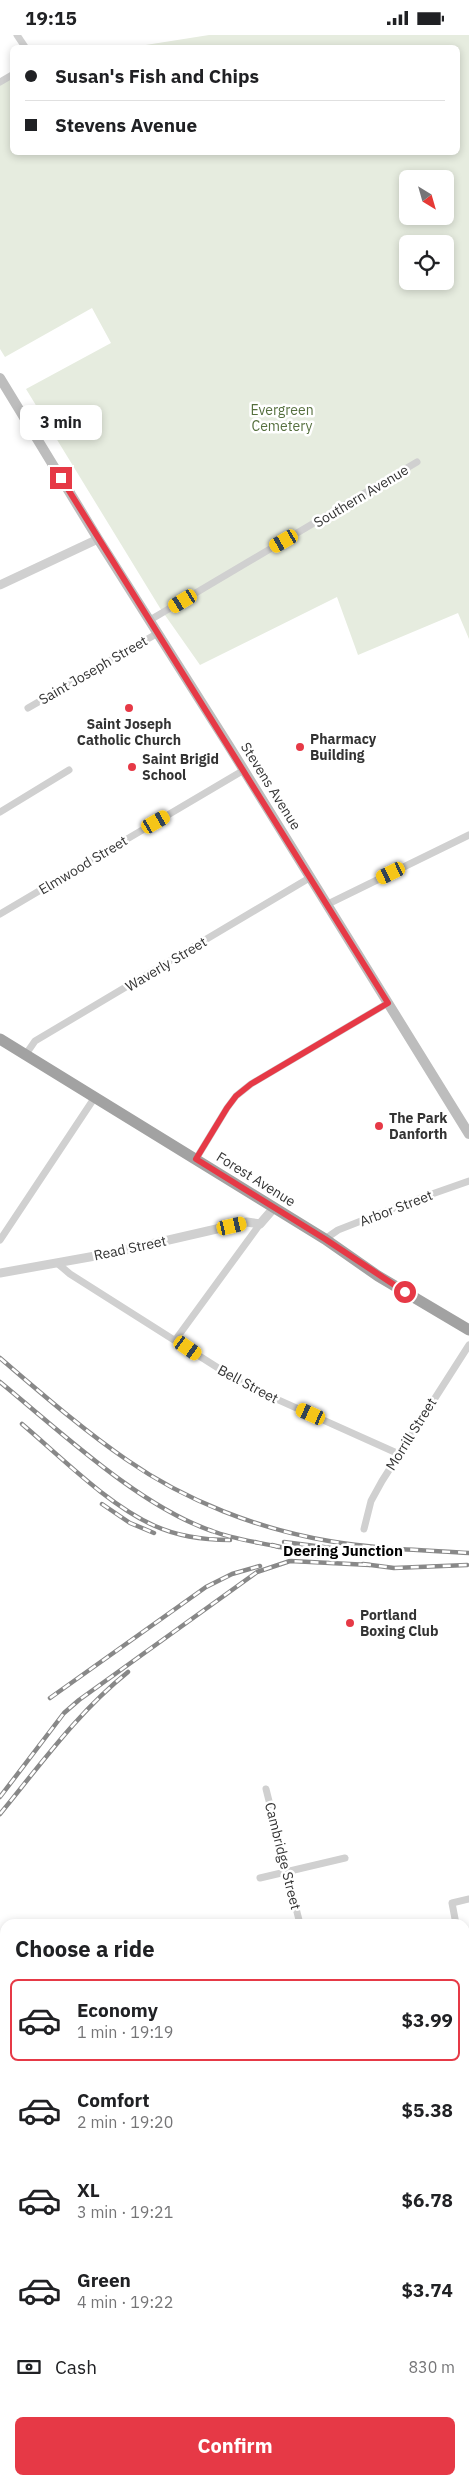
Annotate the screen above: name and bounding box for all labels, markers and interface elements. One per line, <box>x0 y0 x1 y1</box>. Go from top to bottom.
text: 19:15 <box>25 6 77 30</box>
text: Susan's Fish and Chips <box>55 64 259 88</box>
text: Stevens Avenue <box>55 113 197 137</box>
north arrow <box>399 170 454 225</box>
map controls <box>399 170 454 290</box>
button: locate <box>399 235 454 290</box>
park label: Evergreen Cemetery <box>250 401 314 435</box>
callout: 3 min <box>20 405 102 441</box>
text: 3 min <box>40 412 82 432</box>
street label: Southern Avenue <box>310 460 412 531</box>
route end <box>50 467 72 489</box>
car <box>267 527 300 555</box>
car <box>166 587 199 615</box>
street label: Saint Joseph Street <box>35 632 151 708</box>
marker: Saint Joseph Catholic Church <box>123 702 135 714</box>
place label: Saint Joseph Catholic Church <box>77 715 181 749</box>
place label: Pharmacy Building <box>310 730 377 764</box>
street label: Stevens Avenue <box>237 739 305 833</box>
marker: Pharmacy Building <box>294 741 306 753</box>
place label: Saint Brigid School <box>142 750 219 784</box>
marker: Saint Brigid School <box>126 761 138 773</box>
car <box>139 808 172 836</box>
street label: Elmwood Street <box>35 831 131 899</box>
car <box>374 860 407 886</box>
street label: Waverly Street <box>122 933 210 995</box>
place label: The Park Danforth <box>389 1109 448 1143</box>
marker: The Park Danforth <box>373 1120 385 1132</box>
street label: Forest Avenue <box>213 1148 299 1211</box>
street label: Arbor Street <box>357 1186 435 1230</box>
car <box>215 1215 248 1237</box>
street label: Read Street <box>92 1232 168 1264</box>
route start <box>394 1281 416 1303</box>
car <box>171 1333 204 1363</box>
street label: Bell Street <box>215 1361 281 1407</box>
street label: Morrill Street <box>382 1394 440 1474</box>
car <box>294 1401 327 1427</box>
district label: Deering Junction <box>283 1541 403 1560</box>
place label: Portland Boxing Club <box>360 1606 438 1640</box>
marker: Portland Boxing Club <box>344 1617 356 1629</box>
street label: Cambridge Street <box>261 1800 305 1912</box>
text: Choose a ride <box>15 1934 155 1963</box>
icon: car <box>17 1998 62 2043</box>
text: Economy <box>77 1998 158 2022</box>
text: $3.99 <box>401 2008 453 2032</box>
text: 1 min · 19:19 <box>77 2022 173 2042</box>
icon: car <box>17 2088 62 2133</box>
text: Comfort <box>77 2088 150 2112</box>
text: $5.38 <box>401 2098 453 2122</box>
text: 2 min · 19:20 <box>77 2112 173 2132</box>
icon: car <box>17 2178 62 2223</box>
text: XL <box>77 2178 100 2202</box>
text: $6.78 <box>401 2188 453 2212</box>
text: 3 min · 19:21 <box>77 2202 173 2222</box>
icon: car <box>17 2268 62 2313</box>
text: Green <box>77 2268 131 2292</box>
text: $3.74 <box>401 2278 453 2302</box>
text: 4 min · 19:22 <box>77 2292 173 2312</box>
icon: cash <box>15 2353 43 2381</box>
text: Cash <box>55 2355 97 2379</box>
text: 830 m <box>408 2357 455 2377</box>
button: Confirm <box>15 2417 455 2475</box>

